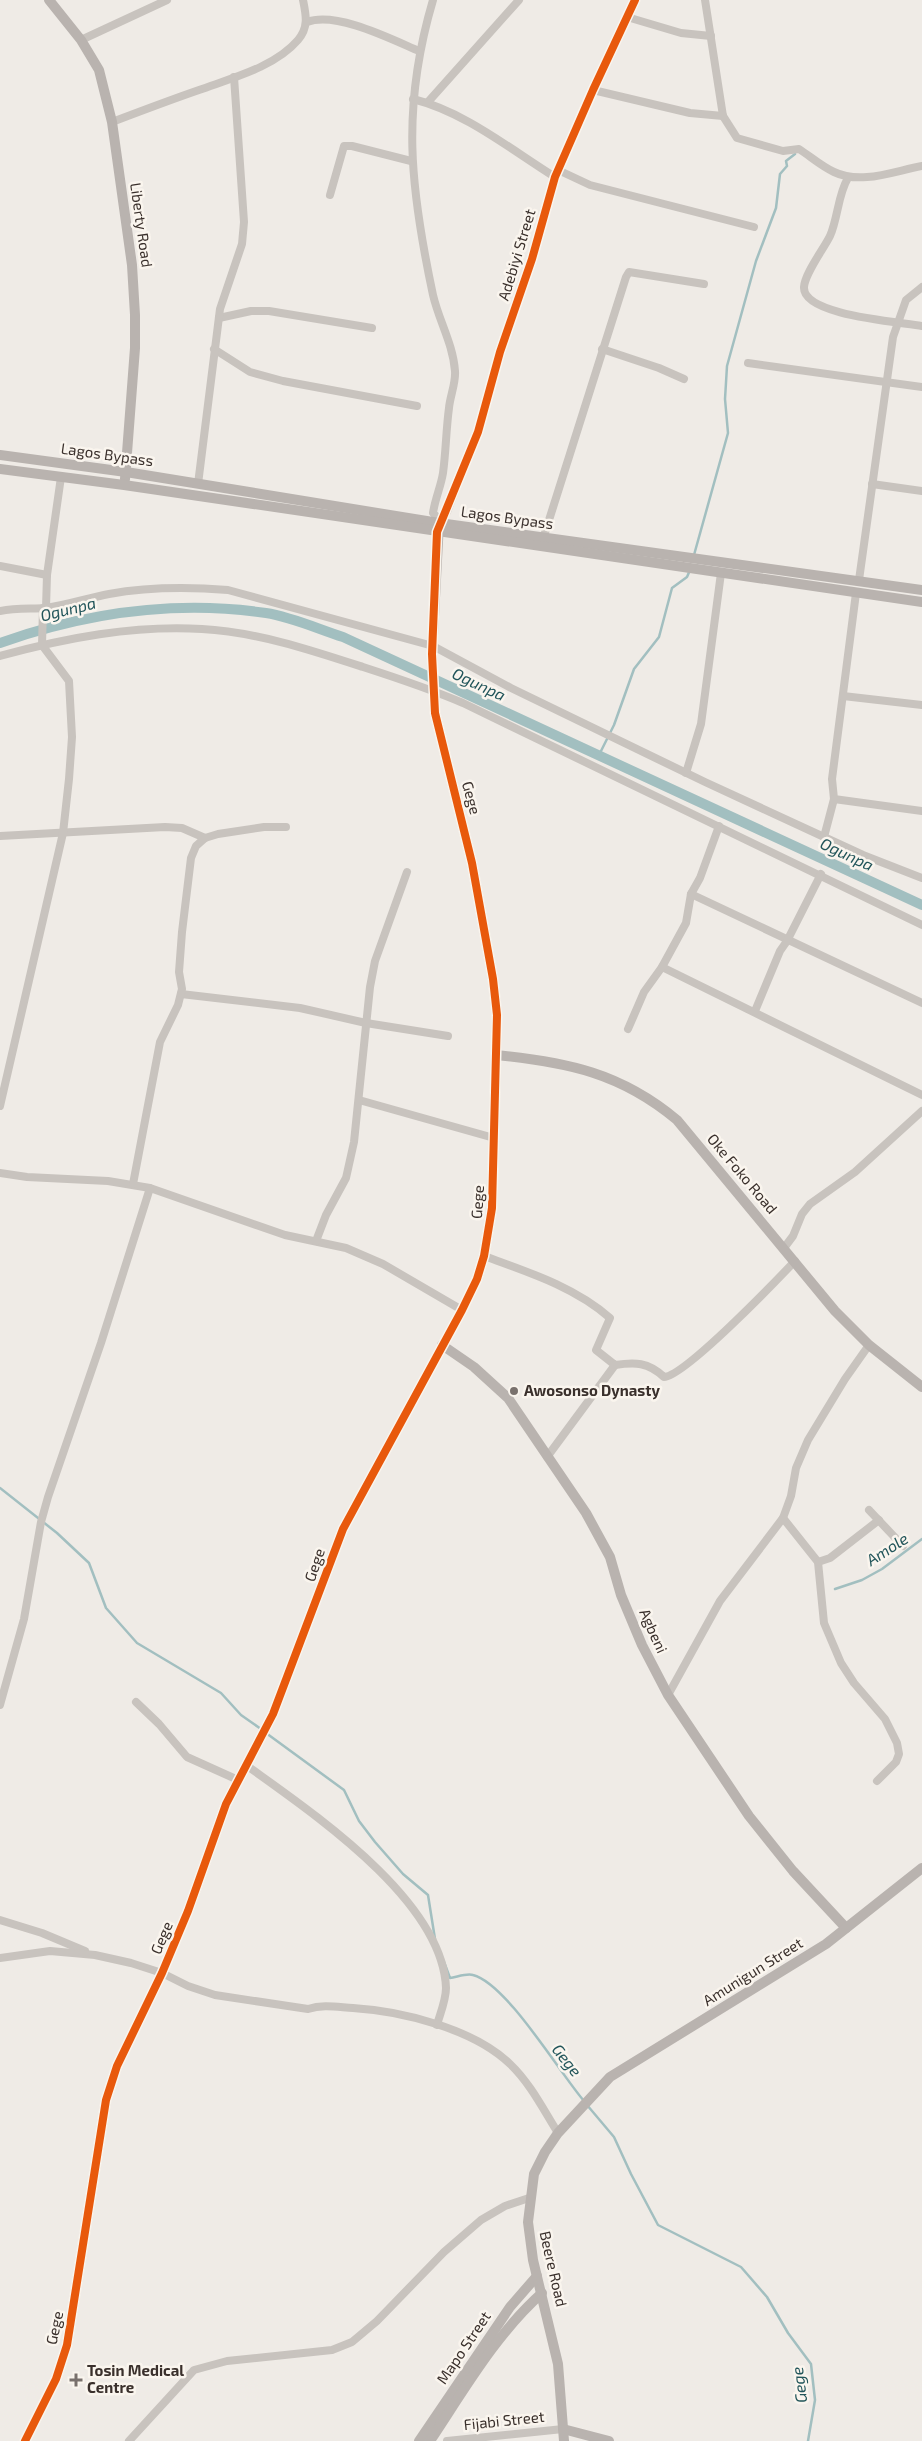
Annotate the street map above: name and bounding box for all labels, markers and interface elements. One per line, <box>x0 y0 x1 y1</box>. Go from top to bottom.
street label: Liberty Road <box>127 181 157 268</box>
street label: Adebiyi Street <box>494 206 539 303</box>
street label: Lagos Bypass <box>60 439 155 469</box>
street label: Lagos Bypass <box>460 502 555 532</box>
water label: Ogunpa <box>38 592 98 625</box>
water label: Ogunpa <box>450 663 509 704</box>
street label: Gege <box>459 779 485 816</box>
water label: Ogunpa <box>818 833 877 874</box>
street label: Oke Foko Road <box>704 1130 781 1217</box>
street label: Gege <box>467 1184 487 1219</box>
place label: Awosonso Dynasty <box>524 1381 660 1400</box>
marker: Awosonso Dynasty <box>508 1385 520 1397</box>
water label: Amole <box>861 1528 912 1570</box>
street label: Gege <box>300 1546 328 1584</box>
street label: Agbeni <box>636 1606 672 1656</box>
street label: Gege <box>146 1919 176 1957</box>
street label: Amunigun Street <box>699 1933 806 2009</box>
water label: Gege <box>549 2040 586 2080</box>
street label: Beere Road <box>537 2229 571 2308</box>
street label: Mapo Street <box>432 2308 494 2387</box>
street label: Gege <box>42 2309 66 2346</box>
place label: Tosin Medical Centre <box>87 2361 184 2396</box>
water label: Gege <box>787 2365 810 2404</box>
marker: Tosin Medical Centre <box>69 2373 83 2387</box>
street label: Fijabi Street <box>463 2407 546 2434</box>

